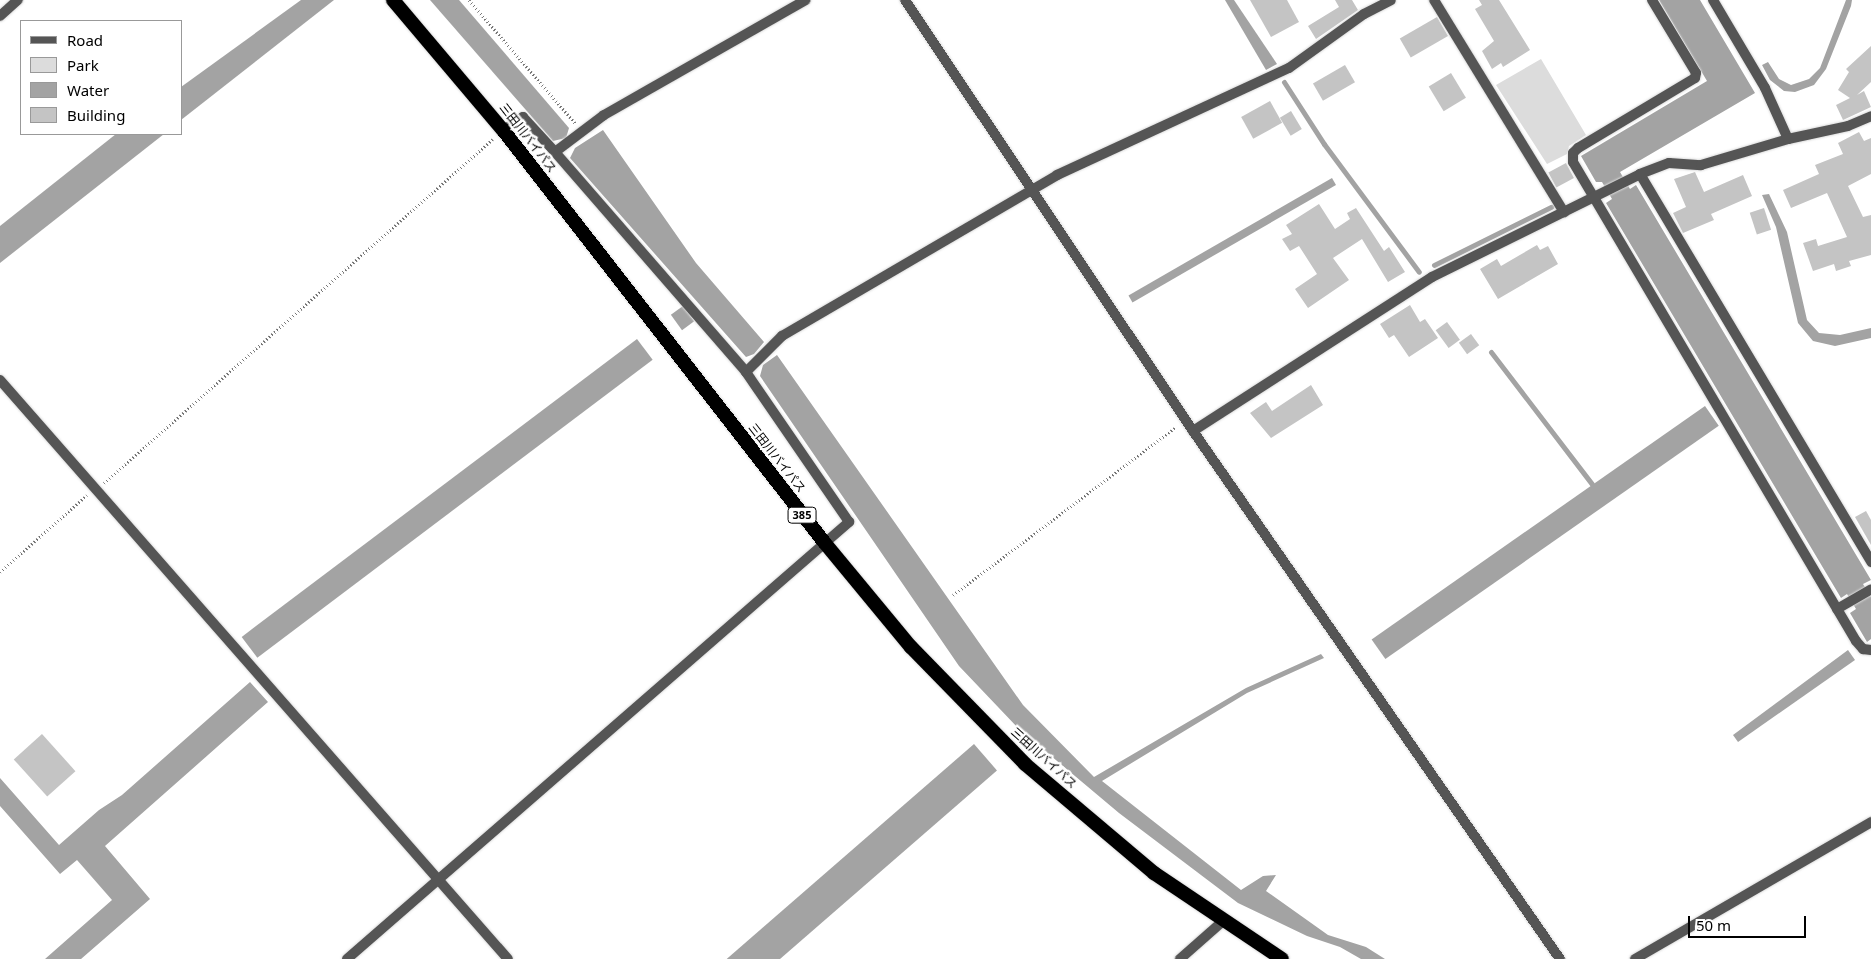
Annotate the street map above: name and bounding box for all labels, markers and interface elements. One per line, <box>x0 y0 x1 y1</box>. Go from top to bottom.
legend <box>20 20 182 135</box>
text: Road <box>67 30 103 50</box>
text: Park <box>67 55 99 75</box>
text: Water <box>67 80 109 100</box>
street label: 三田川バイパス <box>496 100 560 176</box>
text: Building <box>67 105 125 125</box>
street label: 三田川バイパス <box>745 420 809 496</box>
road number: 385 <box>787 506 817 524</box>
street label: 三田川バイパス <box>1008 725 1080 791</box>
scale bar <box>1691 906 1808 938</box>
text: 50 m <box>1696 915 1731 935</box>

